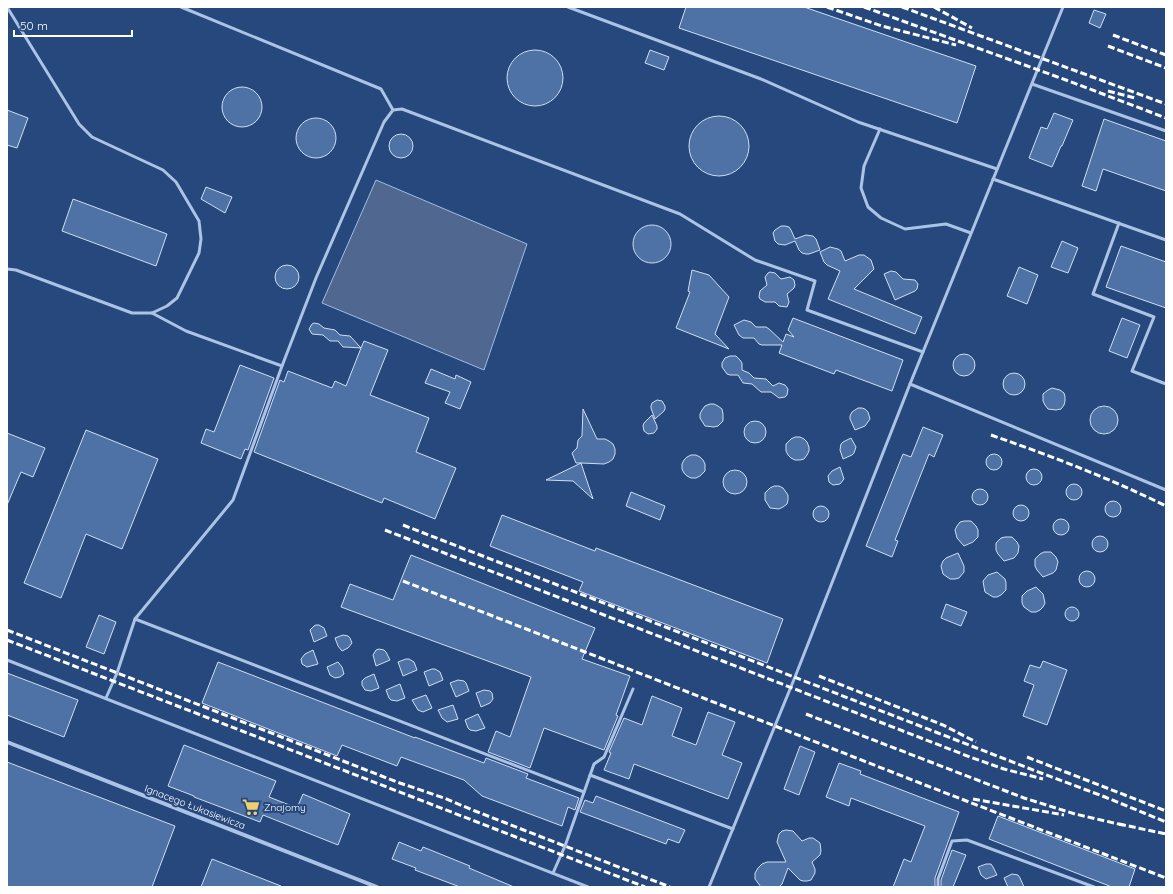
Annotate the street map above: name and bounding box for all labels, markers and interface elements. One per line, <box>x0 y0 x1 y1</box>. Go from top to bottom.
scale bar <box>14 12 132 38</box>
text: 50 m <box>20 18 48 33</box>
street label: Ignacego Łukasiewicza <box>143 782 247 832</box>
supermarket icon: Znajomy <box>241 797 261 817</box>
place label: Znajomy <box>264 801 306 814</box>

